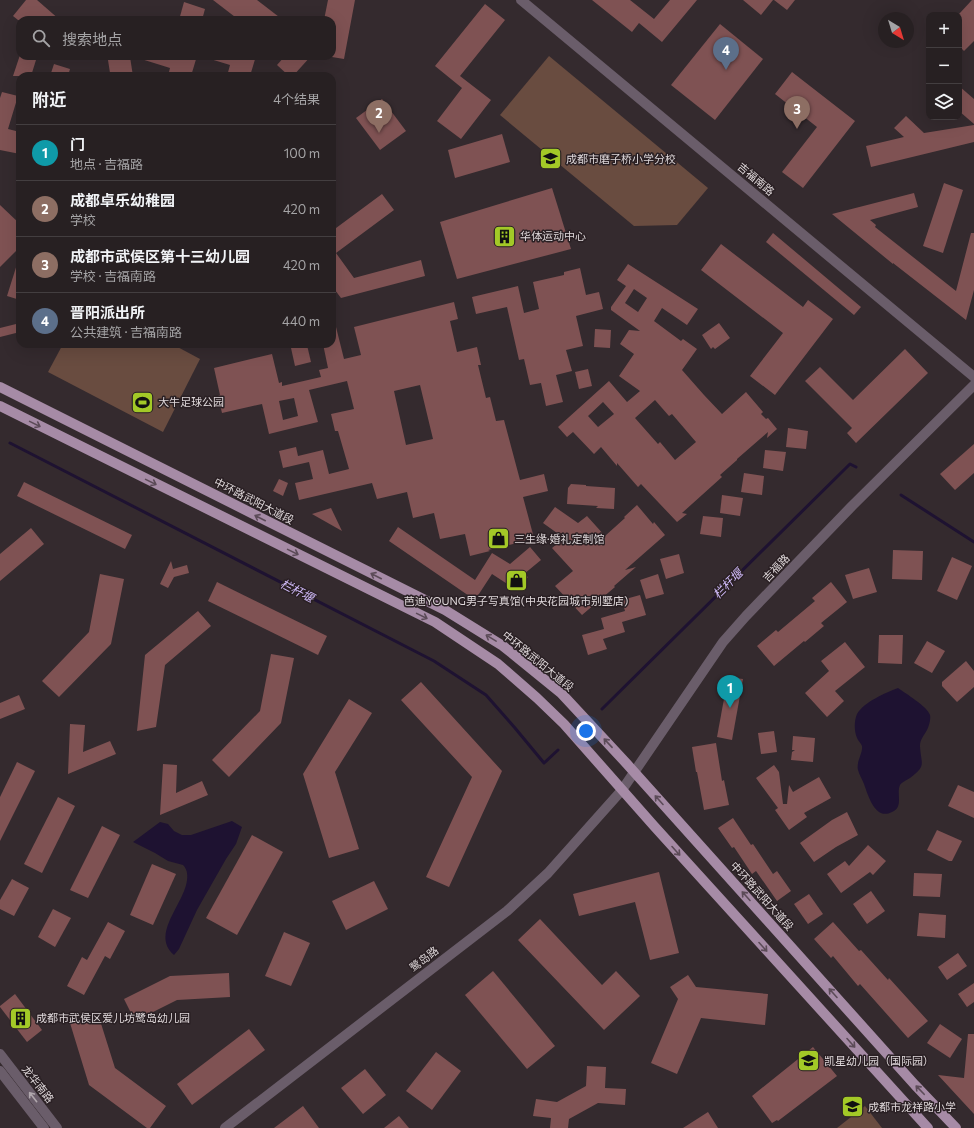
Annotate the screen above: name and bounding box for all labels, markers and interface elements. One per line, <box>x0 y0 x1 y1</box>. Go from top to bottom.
north arrow <box>878 12 914 48</box>
map controls <box>926 12 962 120</box>
button: + <box>926 12 962 48</box>
search box <box>16 16 336 60</box>
icon: search <box>30 27 52 49</box>
text: 搜索地点 <box>62 30 122 48</box>
pin: 4 <box>713 37 739 70</box>
button: − <box>926 48 962 84</box>
button: layers <box>926 84 962 120</box>
text: 附近 <box>32 89 66 110</box>
text: 4个结果 <box>273 91 320 107</box>
pin: 3 <box>784 96 810 129</box>
pin: 2 <box>366 100 392 133</box>
text: 门 <box>70 135 85 153</box>
text: 1 <box>42 145 48 161</box>
text: 100 m <box>284 145 320 161</box>
school or university icon: 成都市磨子桥小学分校 <box>537 146 563 172</box>
place label: 成都市磨子桥小学分校 <box>566 152 676 165</box>
text: 地点 · 吉福路 <box>70 156 143 172</box>
street label: 吉福南路 <box>735 159 777 198</box>
text: 成都卓乐幼稚园 <box>70 191 175 209</box>
text: 2 <box>41 201 49 217</box>
text: 420 m <box>283 201 320 217</box>
text: 学校 <box>70 212 96 228</box>
building icon: 华体运动中心 <box>492 223 518 249</box>
place label: 华体运动中心 <box>520 229 586 242</box>
text: 成都市武侯区第十三幼儿园 <box>70 247 250 265</box>
text: 3 <box>41 257 49 273</box>
text: 420 m <box>283 257 320 273</box>
text: 学校 · 吉福南路 <box>70 268 156 284</box>
text: 晋阳派出所 <box>70 303 145 321</box>
text: 4 <box>41 313 49 329</box>
text: 440 m <box>282 313 320 329</box>
text: 公共建筑 · 吉福南路 <box>70 324 182 340</box>
sports icon: 大牛足球公园 <box>129 389 155 415</box>
place label: 大牛足球公园 <box>158 395 224 408</box>
one-way arrow <box>29 421 41 428</box>
street label: 中环路武阳大道段 <box>212 475 296 526</box>
one-way arrow <box>145 478 157 486</box>
one-way arrow <box>254 514 266 521</box>
shop icon: 三生缘·婚礼定制馆 <box>486 526 512 552</box>
place label: 三生缘·婚礼定制馆 <box>514 532 605 545</box>
one-way arrow <box>287 549 299 556</box>
street label: 吉福路 <box>760 551 792 584</box>
water label: 栏杆堰 <box>710 564 746 601</box>
shop icon: 芭迪YOUNG男子写真馆(中央花园城市别墅店) <box>503 568 529 594</box>
one-way arrow <box>371 572 383 579</box>
water label: 栏杆堰 <box>278 576 318 605</box>
place label: 芭迪YOUNG男子写真馆(中央花园城市别墅店) <box>404 594 628 607</box>
one-way arrow <box>416 613 428 620</box>
street label: 中环路武阳大道段 <box>500 628 577 693</box>
one-way arrow <box>485 634 497 642</box>
pin: 1 <box>717 675 743 708</box>
your location <box>576 721 596 741</box>
one-way arrow <box>603 738 613 748</box>
one-way arrow <box>655 795 664 805</box>
one-way arrow <box>671 846 681 856</box>
street label: 中环路武阳大道段 <box>728 859 797 933</box>
one-way arrow <box>741 891 750 902</box>
one-way arrow <box>759 942 768 952</box>
street label: 鹭岛路 <box>407 943 441 974</box>
one-way arrow <box>828 988 837 998</box>
building icon: 成都市武侯区爱儿坊鹭岛幼儿园 <box>8 1005 34 1031</box>
place label: 成都市武侯区爱儿坊鹭岛幼儿园 <box>36 1011 190 1024</box>
one-way arrow <box>846 1038 856 1048</box>
school or university icon: 凯星幼儿园（国际园） <box>796 1048 822 1074</box>
place label: 凯星幼儿园（国际园） <box>824 1054 934 1067</box>
street label: 龙华南路 <box>20 1062 57 1105</box>
one-way arrow <box>915 1085 924 1095</box>
one-way arrow <box>29 1092 37 1103</box>
school or university icon: 成都市龙祥路小学 <box>840 1094 866 1120</box>
place label: 成都市龙祥路小学 <box>868 1100 956 1113</box>

